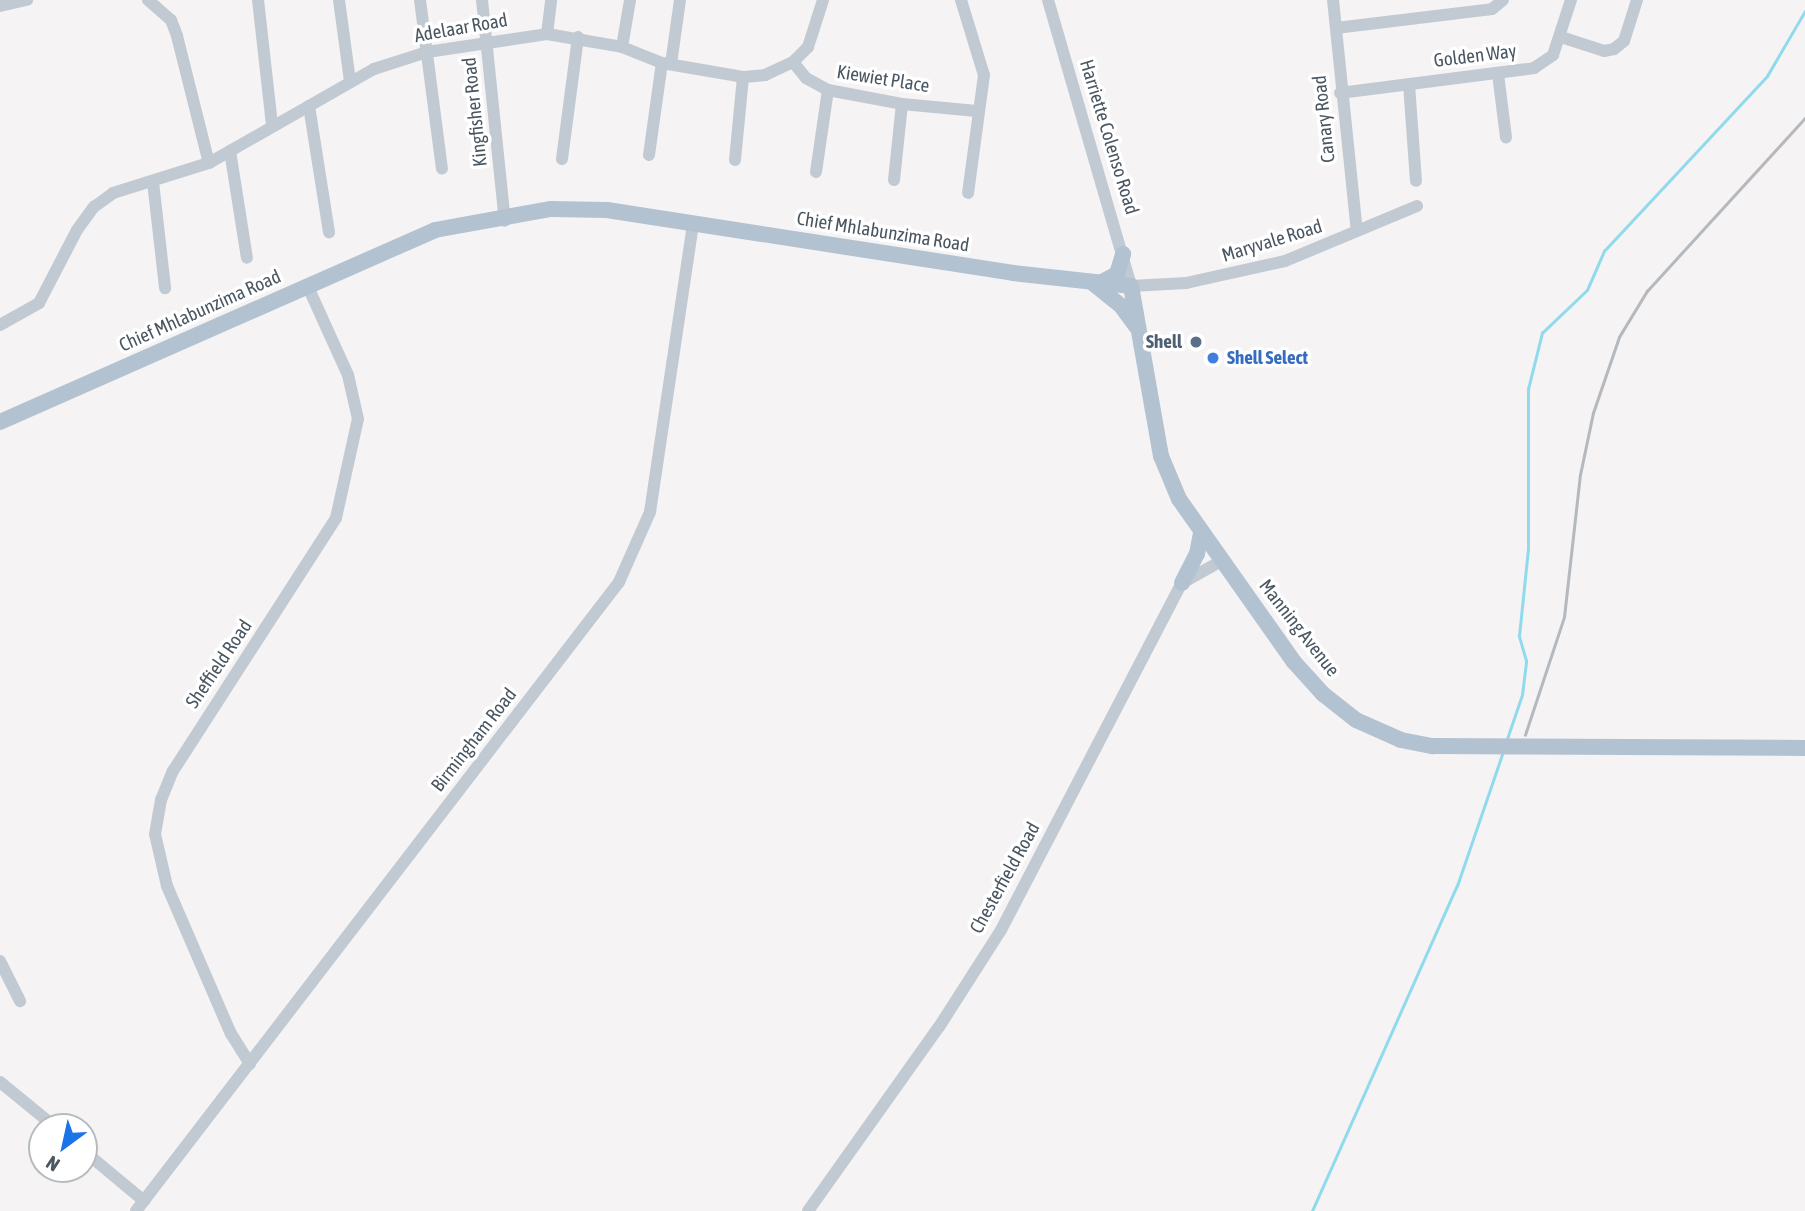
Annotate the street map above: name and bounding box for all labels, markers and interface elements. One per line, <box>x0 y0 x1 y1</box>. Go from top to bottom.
street label: Adelaar Road <box>413 9 509 47</box>
street label: Golden Way <box>1432 40 1518 72</box>
street label: Kingfisher Road <box>458 56 492 168</box>
street label: Harriette Colenso Road <box>1075 57 1143 217</box>
street label: Kiewiet Place <box>835 60 931 98</box>
street label: Canary Road <box>1308 74 1340 164</box>
street label: Chief Mhlabunzima Road <box>795 207 971 257</box>
street label: Maryvale Road <box>1219 215 1325 267</box>
street label: Chief Mhlabunzima Road <box>116 265 284 357</box>
place label: Shell <box>1146 331 1182 353</box>
marker: Shell <box>1188 334 1204 350</box>
place label: Shell Select <box>1227 347 1308 369</box>
marker: Shell Select <box>1205 350 1221 366</box>
street label: Manning Avenue <box>1254 575 1344 681</box>
street label: Sheffield Road <box>181 615 257 713</box>
street label: Birmingham Road <box>427 684 521 796</box>
street label: Chesterfield Road <box>965 819 1045 937</box>
north arrow <box>28 1113 98 1183</box>
text: N <box>42 1152 63 1176</box>

